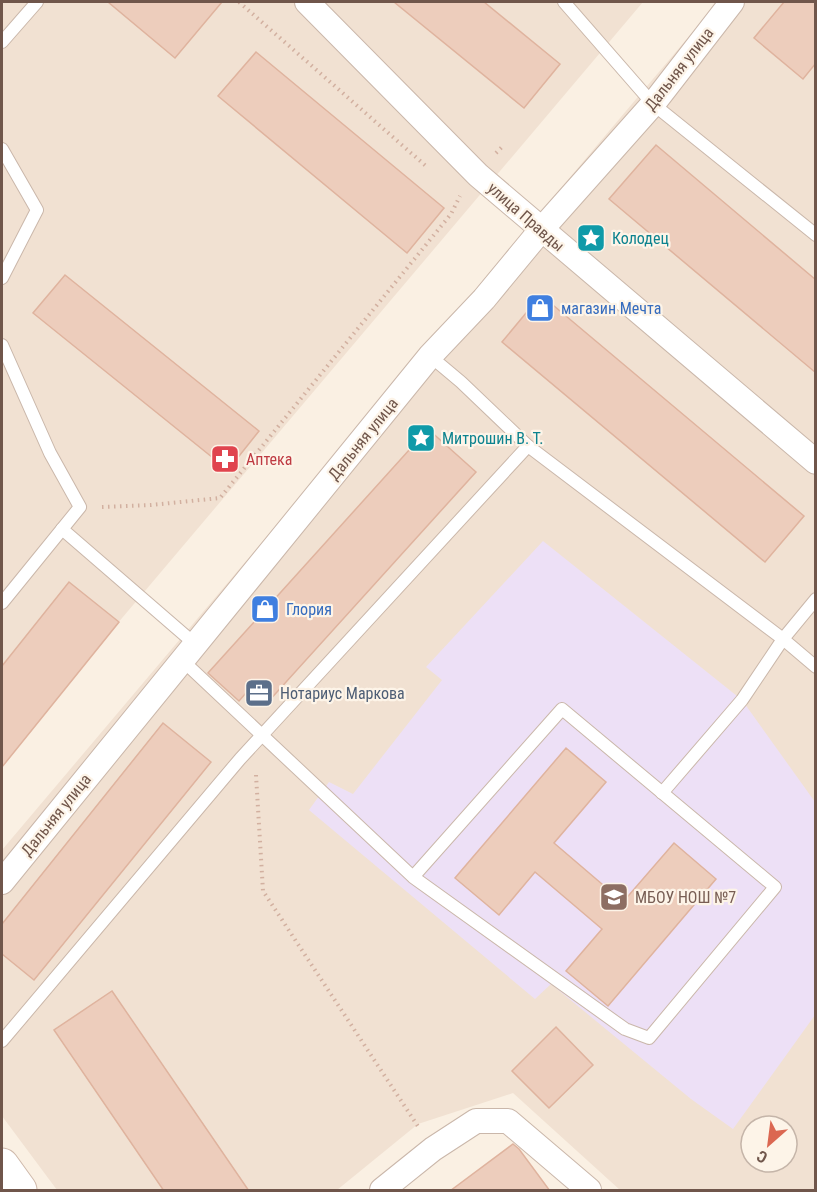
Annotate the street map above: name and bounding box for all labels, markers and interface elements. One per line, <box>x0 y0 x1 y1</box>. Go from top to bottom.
street label: Дальняя улица <box>641 24 717 114</box>
street label: улица Правды <box>484 179 568 255</box>
place icon: Колодец <box>575 222 607 254</box>
place label: Колодец <box>612 229 669 248</box>
shop icon: магазин Мечта <box>524 292 556 324</box>
place label: магазин Мечта <box>561 299 661 318</box>
street label: Дальняя улица <box>324 394 402 484</box>
place icon: Митрошин В. Т. <box>405 422 437 454</box>
place label: Митрошин В. Т. <box>442 429 543 448</box>
pharmacy icon: Аптека <box>209 443 241 475</box>
place label: Аптека <box>246 450 292 469</box>
shop icon: Глория <box>249 593 281 625</box>
place label: Глория <box>286 600 332 619</box>
office icon: Нотариус Маркова <box>243 677 275 709</box>
place label: Нотариус Маркова <box>280 684 405 703</box>
street label: Дальняя улица <box>17 770 95 860</box>
school or university icon: МБОУ НОШ №7 <box>598 881 630 913</box>
place label: МБОУ НОШ №7 <box>635 888 736 907</box>
north arrow <box>739 1114 799 1174</box>
text: С <box>754 1146 771 1167</box>

